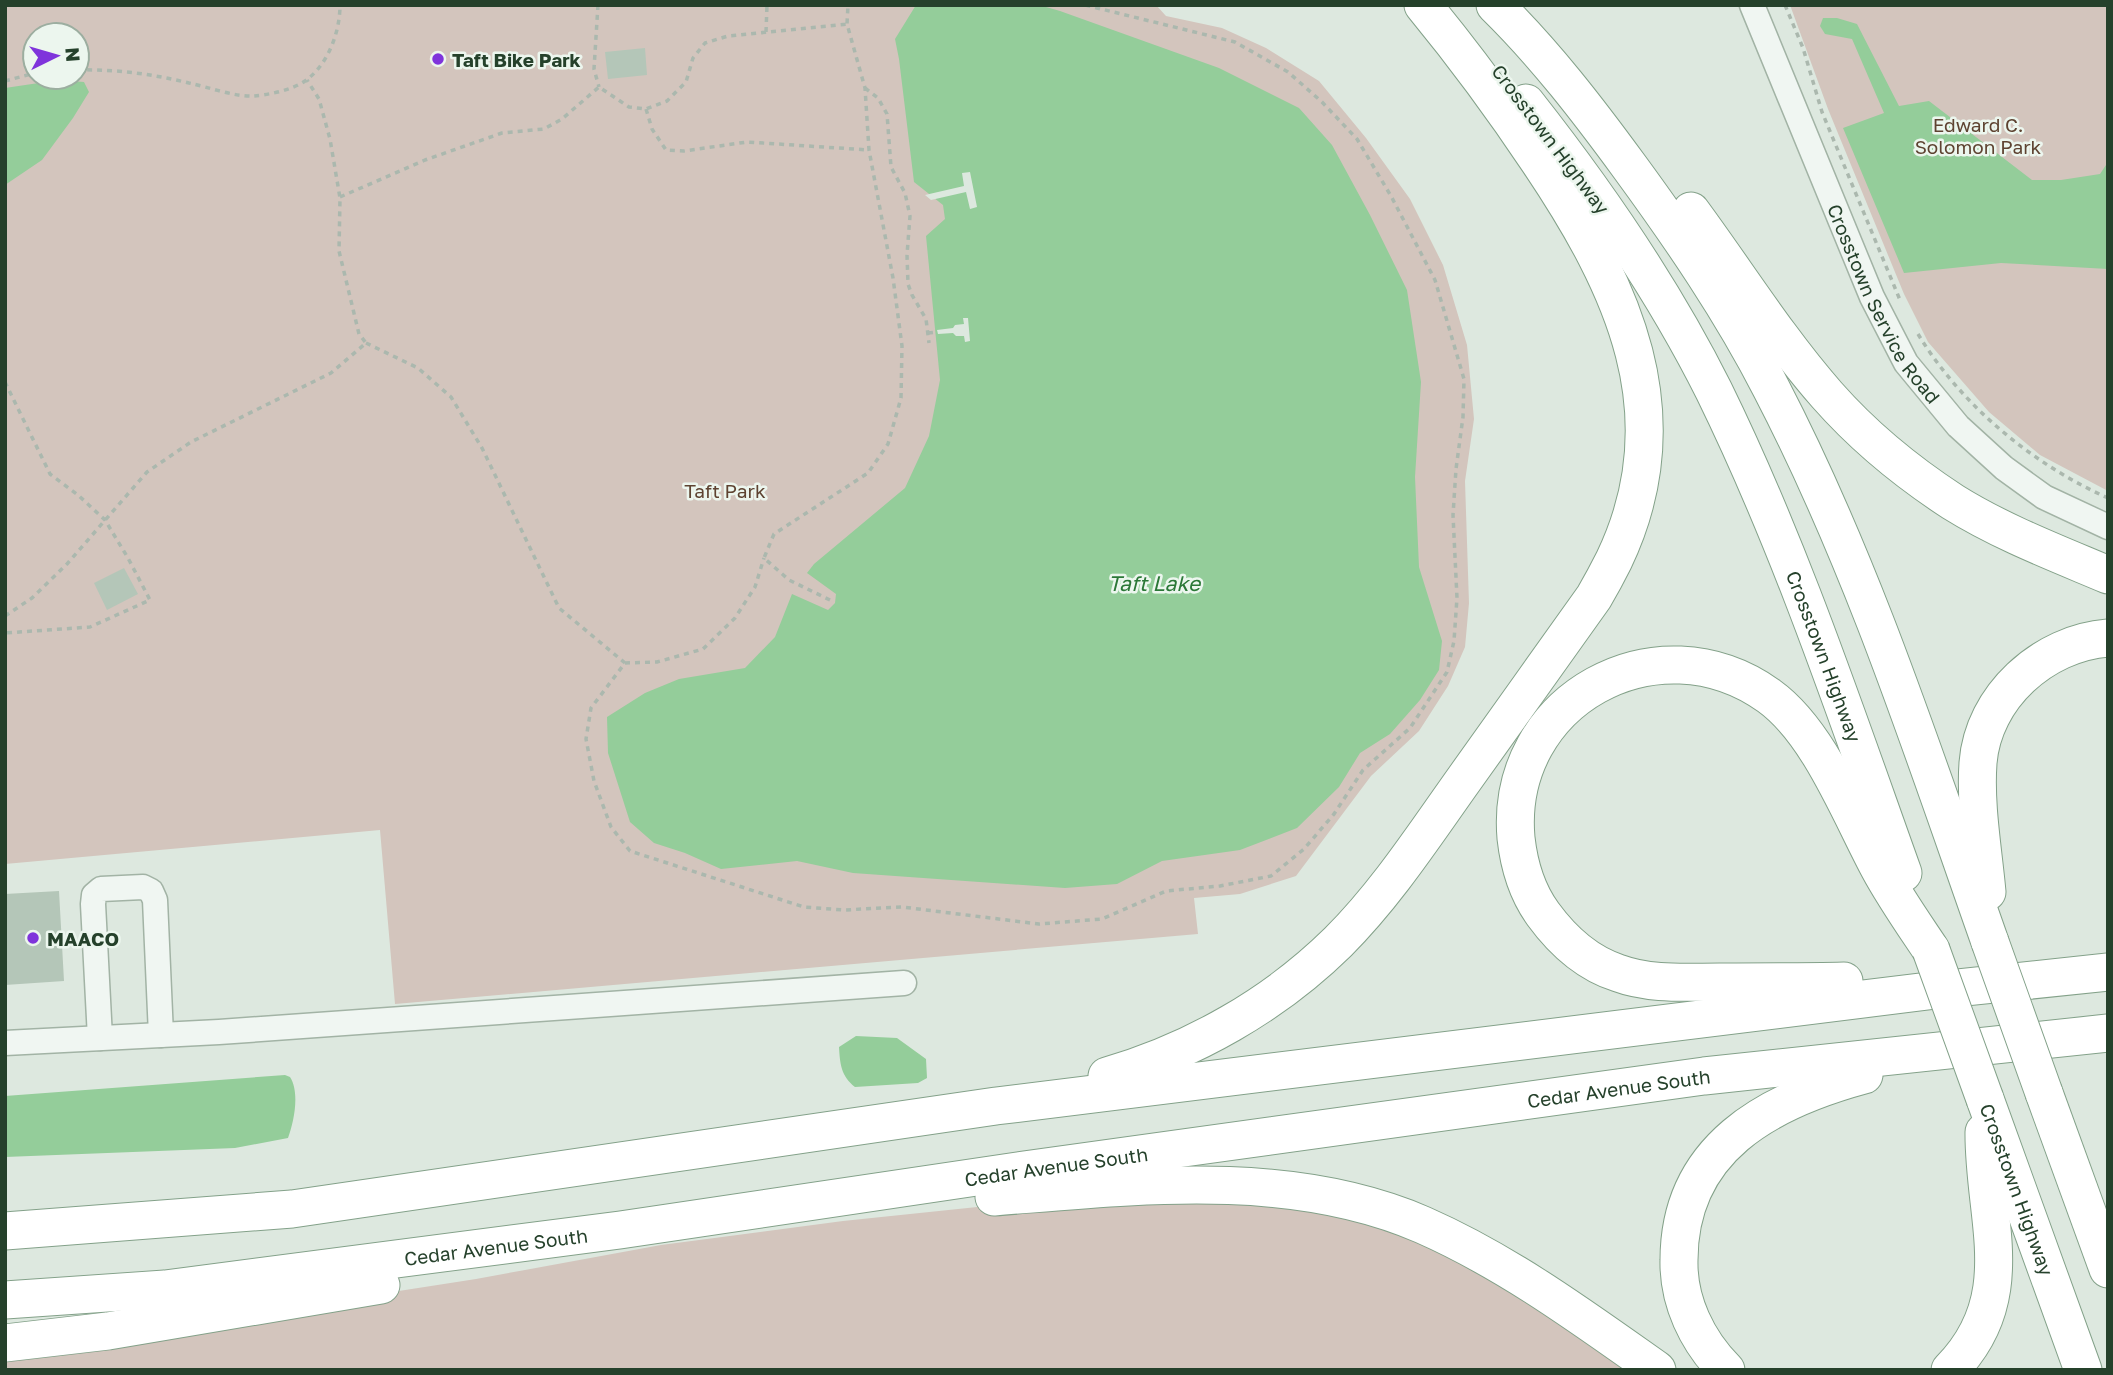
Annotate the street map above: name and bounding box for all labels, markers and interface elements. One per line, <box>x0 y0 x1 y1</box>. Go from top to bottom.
north arrow <box>21 21 91 91</box>
text: N <box>61 46 86 63</box>
place label: Taft Bike Park <box>452 48 581 71</box>
marker: Taft Bike Park <box>430 51 446 67</box>
street label: Crosstown Highway <box>1487 60 1615 218</box>
park label: Edward C. Solomon Park <box>1915 113 2042 158</box>
street label: Crosstown Service Road <box>1823 200 1945 407</box>
park label: Taft Park <box>684 479 766 502</box>
street label: Crosstown Highway <box>1782 567 1867 745</box>
water label: Taft Lake <box>1108 570 1202 596</box>
place label: MAACO <box>47 927 119 950</box>
marker: MAACO <box>25 930 41 946</box>
street label: Cedar Avenue South <box>1526 1064 1712 1112</box>
street label: Crosstown Highway <box>1976 1100 2059 1279</box>
street label: Cedar Avenue South <box>963 1142 1149 1190</box>
street label: Cedar Avenue South <box>403 1223 589 1269</box>

